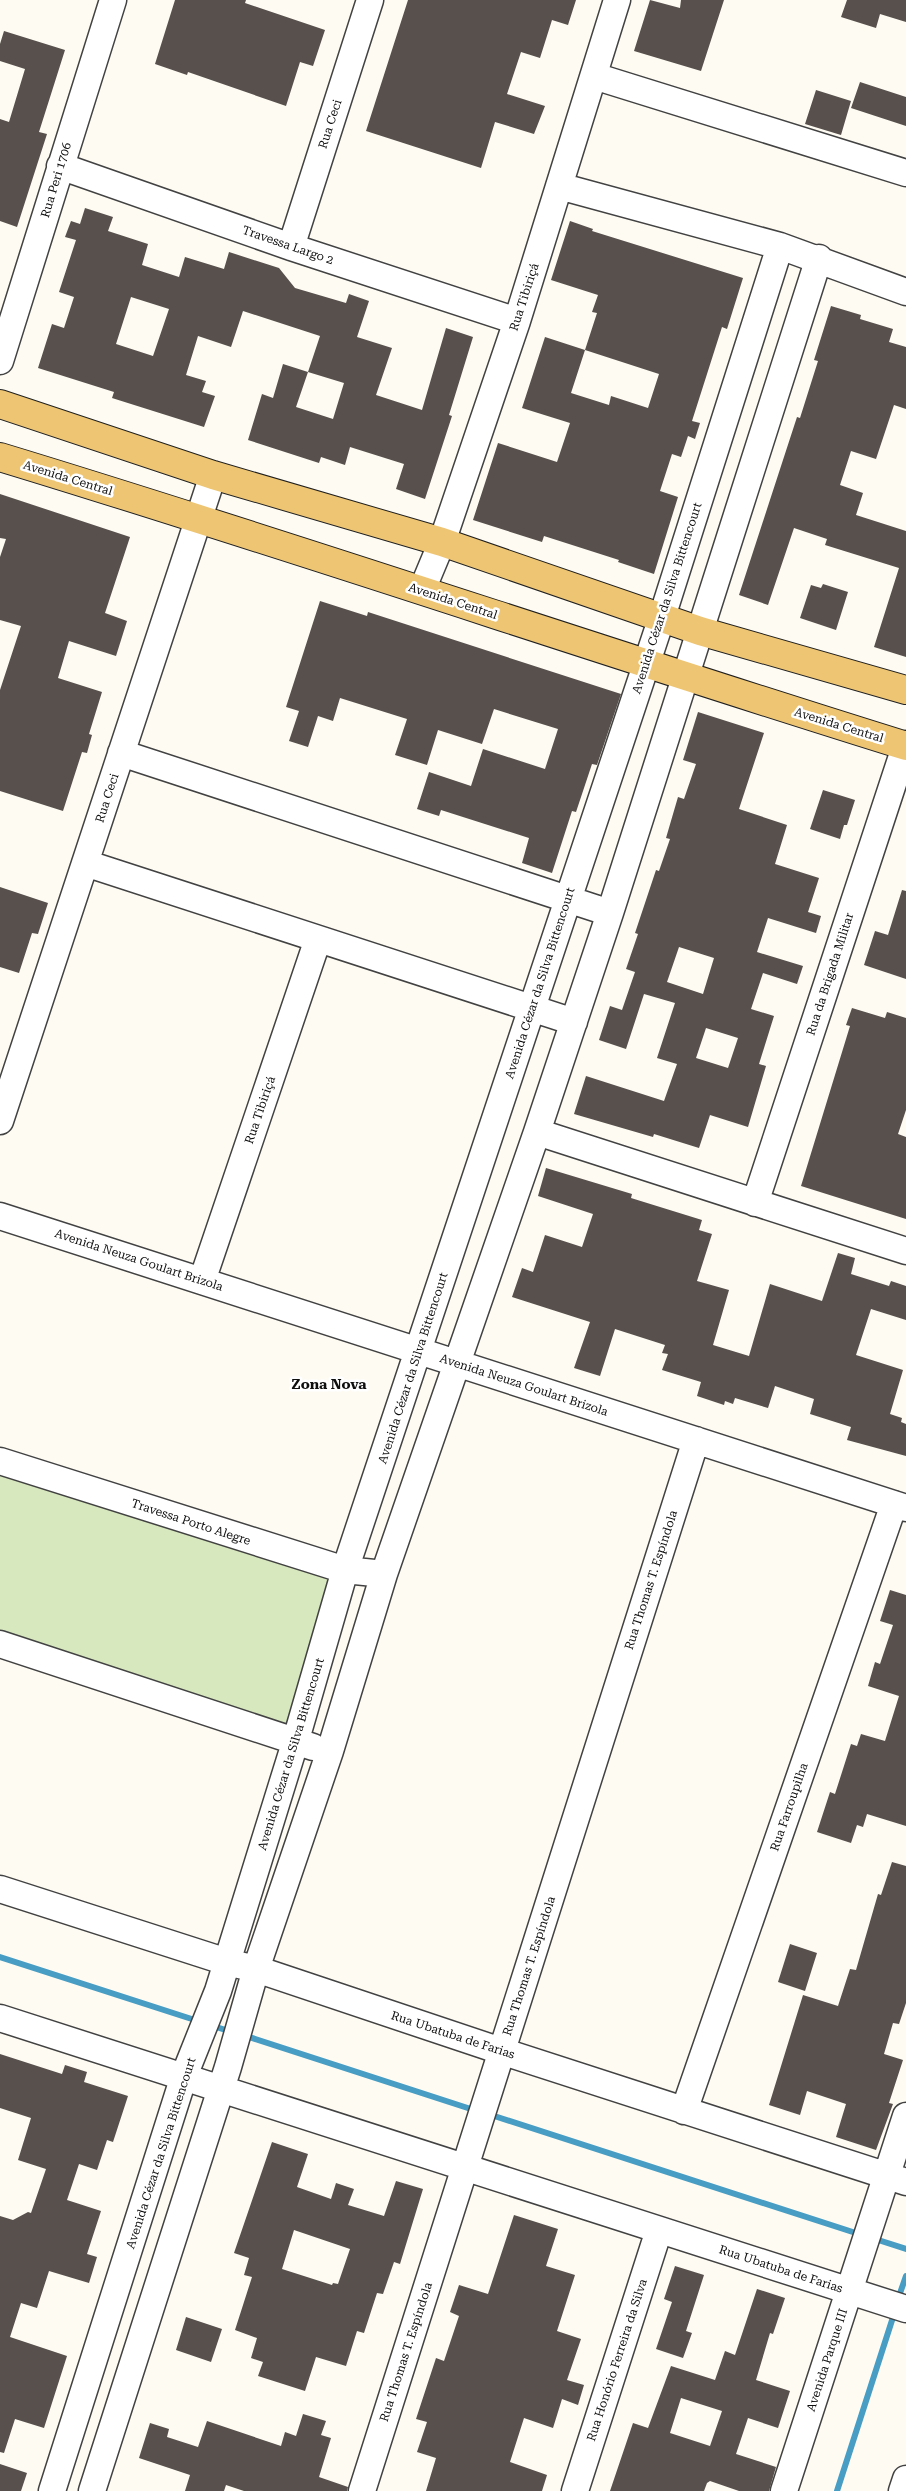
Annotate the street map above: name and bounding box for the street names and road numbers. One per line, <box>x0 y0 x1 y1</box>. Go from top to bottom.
street label: Rua Ceci <box>315 97 345 150</box>
street label: Rua Peri 1706 <box>38 140 74 219</box>
street label: Travessa Largo 2 <box>241 223 336 267</box>
street label: Rua Tibiriçá <box>506 261 542 333</box>
street label: Avenida Central <box>22 458 115 498</box>
street label: Avenida Cézar da Silva Bittencourt <box>629 500 705 695</box>
street label: Avenida Central <box>407 580 499 622</box>
street label: Avenida Central <box>793 705 886 745</box>
street label: Rua Ceci <box>92 771 122 824</box>
street label: Avenida Cézar da Silva Bittencourt <box>502 885 578 1080</box>
street label: Rua da Brigada Militar <box>804 911 856 1037</box>
street label: Rua Tibiriçá <box>242 1074 278 1146</box>
street label: Avenida Neuza Goulart Brizola <box>53 1226 225 1294</box>
street label: Avenida Cézar da Silva Bittencourt <box>375 1270 451 1465</box>
street label: Avenida Neuza Goulart Brizola <box>438 1351 610 1419</box>
street label: Travessa Porto Alegre <box>130 1496 253 1548</box>
street label: Rua Thomas T. Espíndola <box>622 1508 680 1652</box>
street label: Avenida Cézar da Silva Bittencourt <box>255 1656 327 1852</box>
street label: Rua Farroupilha <box>767 1761 811 1853</box>
street label: Rua Thomas T. Espíndola <box>500 1894 558 2038</box>
street label: Rua Ubatuba de Farias <box>389 2008 517 2062</box>
street label: Avenida Cézar da Silva Bittencourt <box>123 2055 199 2250</box>
street label: Rua Ubatuba de Farias <box>717 2242 845 2296</box>
street label: Rua Honório Ferreira da Silva <box>584 2277 650 2443</box>
street label: Rua Thomas T. Espíndola <box>377 2280 435 2424</box>
street label: Avenida Parque III <box>804 2307 850 2413</box>

